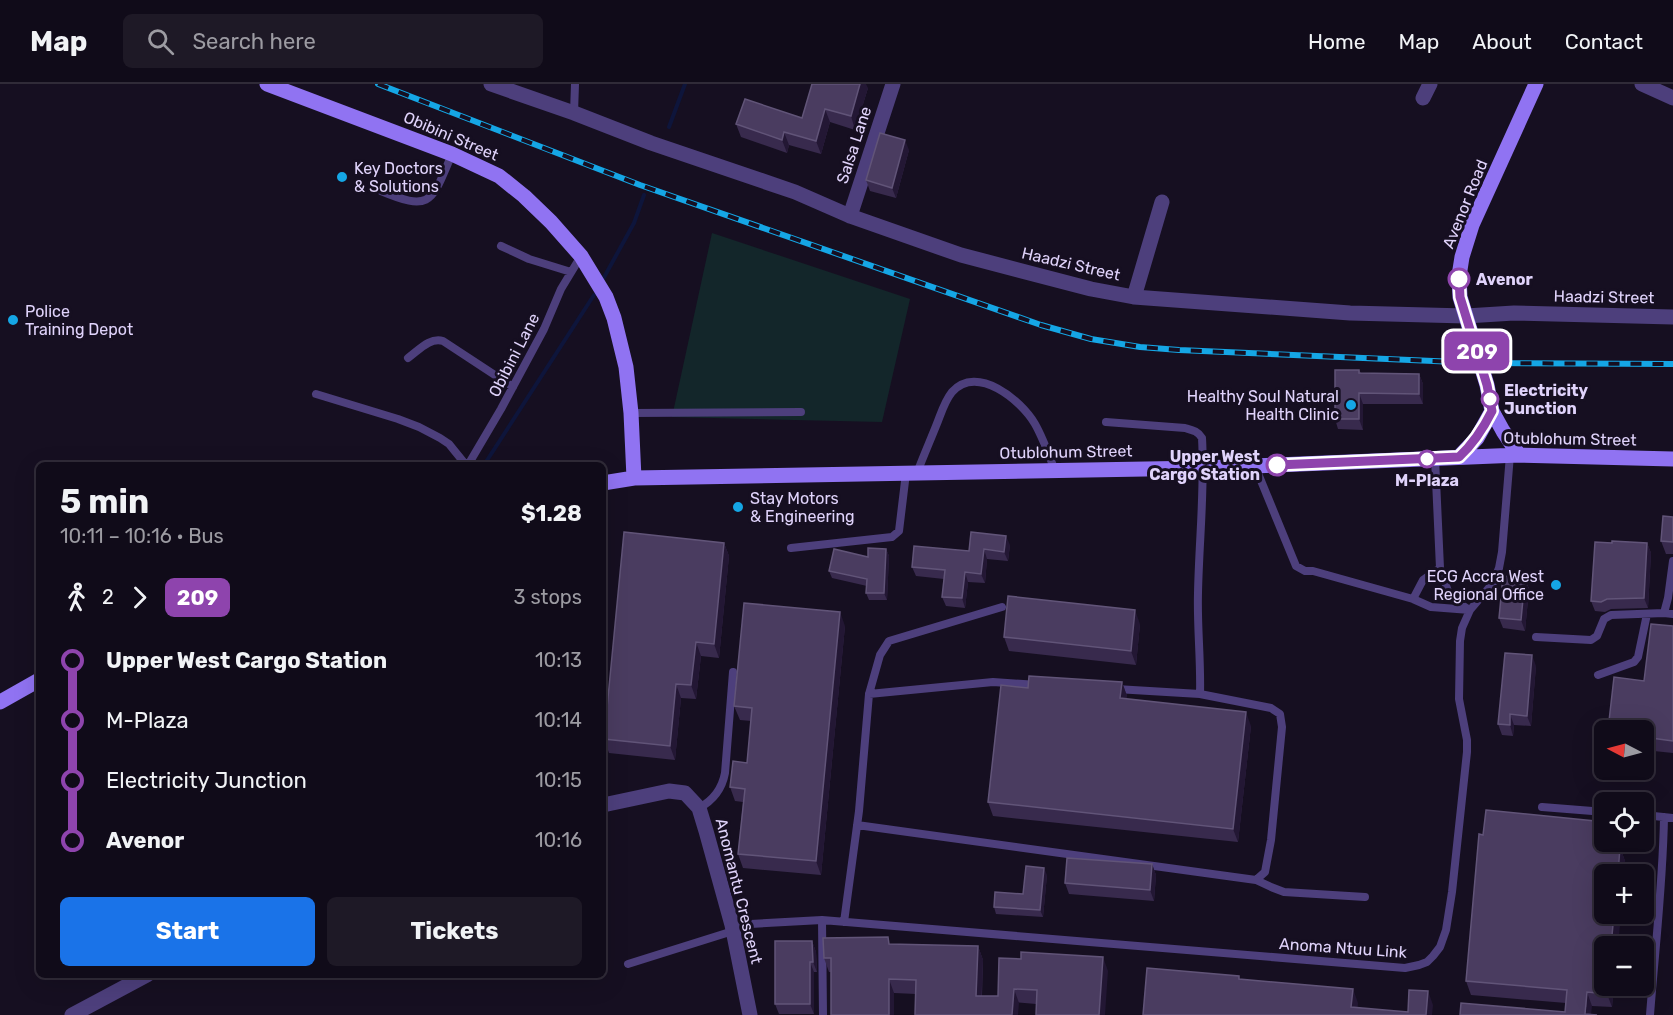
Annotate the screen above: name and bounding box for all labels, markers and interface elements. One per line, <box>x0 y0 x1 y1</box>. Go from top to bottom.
search box <box>123 14 543 68</box>
text: Map <box>30 25 87 58</box>
icon: search <box>144 25 177 58</box>
text: Search here <box>192 28 316 55</box>
text: Home <box>1308 29 1365 54</box>
text: Map <box>1398 29 1439 54</box>
text: About <box>1472 29 1532 54</box>
text: Contact <box>1565 29 1643 54</box>
street label: Salsa Lane <box>833 104 875 186</box>
street label: Obibini Street <box>401 107 501 165</box>
street label: Avenor Road <box>1439 157 1491 251</box>
place label: Key Doctors & Solutions <box>354 159 443 196</box>
marker: Key Doctors & Solutions <box>335 170 349 184</box>
street label: Haadzi Street <box>1020 243 1122 285</box>
marker: Avenor <box>1448 268 1470 290</box>
place label: Avenor <box>1476 270 1534 289</box>
street label: Haadzi Street <box>1553 287 1655 307</box>
place label: Police Training Depot <box>25 302 133 339</box>
street label: Obibini Lane <box>485 310 543 400</box>
marker: Police Training Depot <box>6 313 20 327</box>
line badge: 209 <box>1442 332 1512 370</box>
text: 209 <box>1456 339 1498 364</box>
place label: Electricity Junction <box>1504 381 1589 418</box>
place label: Healthy Soul Natural Health Clinic <box>1187 387 1339 424</box>
marker: Electricity Junction <box>1481 390 1499 408</box>
marker: Healthy Soul Natural Health Clinic <box>1344 398 1358 412</box>
street label: Otublohum Street <box>1503 428 1637 450</box>
street label: Otublohum Street <box>999 441 1133 463</box>
place label: Upper West Cargo Station <box>1149 447 1261 484</box>
marker: M-Plaza <box>1418 450 1436 468</box>
marker: Upper West Cargo Station <box>1266 454 1288 476</box>
place label: M-Plaza <box>1395 471 1459 490</box>
text: 5 min <box>60 482 149 521</box>
place label: Stay Motors & Engineering <box>750 489 855 526</box>
text: $1.28 <box>521 500 582 527</box>
marker: Stay Motors & Engineering <box>731 500 745 514</box>
text: 10:11 – 10:16 · Bus <box>60 524 224 548</box>
place label: ECG Accra West Regional Office <box>1427 567 1544 604</box>
marker: ECG Accra West Regional Office <box>1549 578 1563 592</box>
icon: walk <box>60 581 93 614</box>
icon: forward <box>123 581 156 614</box>
text: 2 <box>102 585 114 609</box>
text: 209 <box>177 585 218 610</box>
text: 3 stops <box>513 585 582 609</box>
text: Upper West Cargo Station <box>106 647 387 674</box>
text: 10:13 <box>535 648 582 672</box>
text: M-Plaza <box>106 707 189 734</box>
text: 10:14 <box>535 708 582 732</box>
north arrow <box>1594 720 1654 780</box>
map controls <box>1594 720 1654 996</box>
text: Electricity Junction <box>106 767 307 794</box>
text: 10:15 <box>535 768 582 792</box>
button: locate <box>1594 792 1654 852</box>
street label: Anomantu Crescent <box>712 816 766 966</box>
text: Avenor <box>106 827 184 854</box>
text: 10:16 <box>535 828 582 852</box>
button: + <box>1594 864 1654 924</box>
button: Start <box>60 897 315 966</box>
button: Tickets <box>327 897 582 966</box>
street label: Anoma Ntuu Link <box>1279 934 1408 962</box>
button: − <box>1594 936 1654 996</box>

